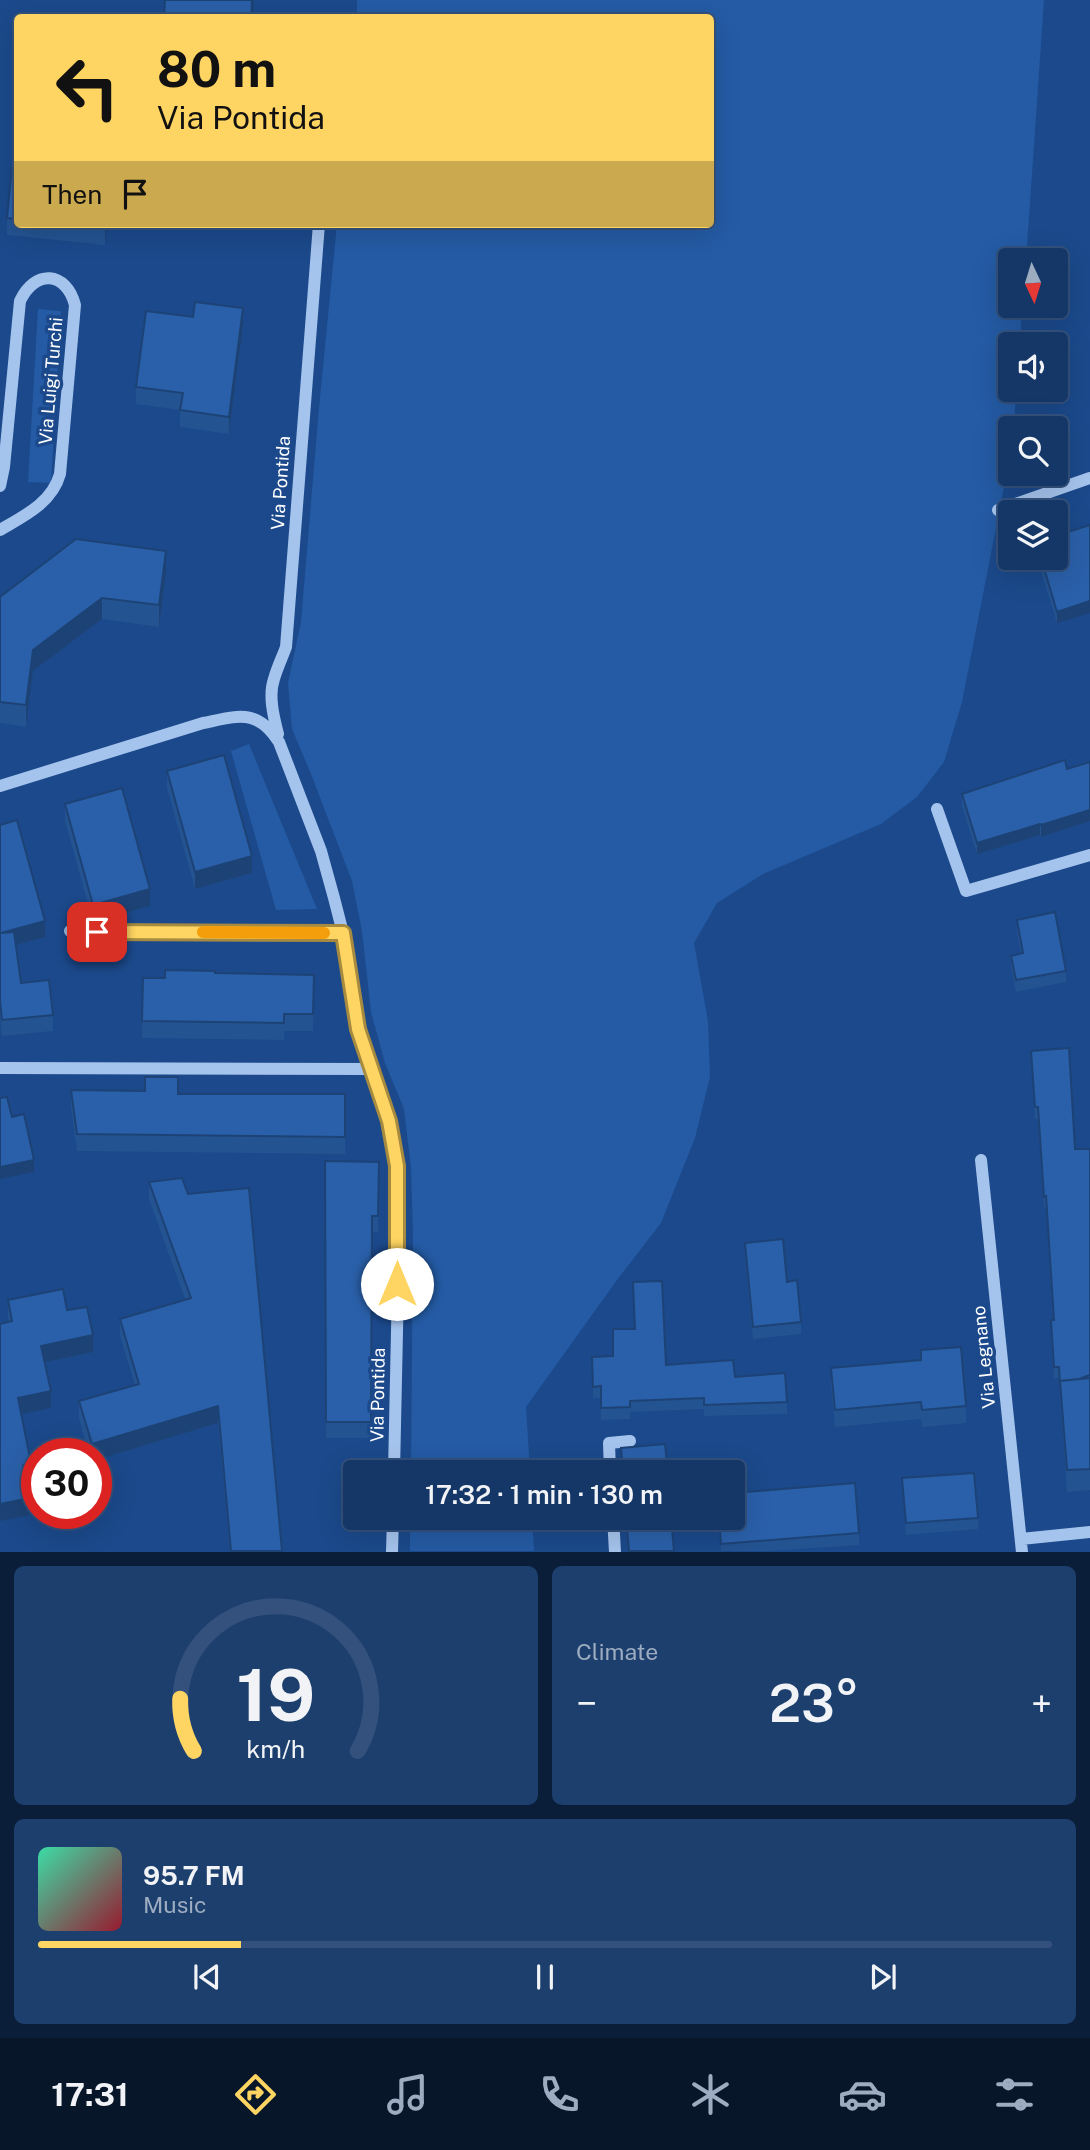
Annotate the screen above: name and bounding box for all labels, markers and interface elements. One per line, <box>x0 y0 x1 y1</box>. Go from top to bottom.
text: 80 m <box>157 40 276 98</box>
icon: left <box>42 42 133 133</box>
text: Via Pontida <box>157 99 325 136</box>
icon: arrive <box>116 175 154 213</box>
text: Then <box>42 179 102 210</box>
north arrow <box>998 248 1068 318</box>
map controls <box>998 248 1068 570</box>
street label: Via Luigi Turchi <box>34 316 67 446</box>
button: sound <box>998 332 1068 402</box>
button: search <box>998 416 1068 486</box>
street label: Via Pontida <box>267 435 294 531</box>
button: layers <box>998 500 1068 570</box>
pin <box>67 902 127 962</box>
icon: arrive <box>78 913 116 951</box>
position arrow <box>360 1247 434 1321</box>
street label: Via Legnano <box>968 1305 999 1409</box>
street label: Via Pontida <box>366 1348 389 1442</box>
speed limit sign: 30 <box>21 1438 112 1529</box>
text: 17:32 · 1 min · 130 m <box>425 1479 663 1510</box>
text: Climate <box>576 1638 658 1665</box>
text: 19 <box>236 1653 316 1738</box>
text: 23° <box>769 1673 859 1734</box>
text: − <box>576 1681 597 1726</box>
text: + <box>1031 1681 1052 1726</box>
text: km/h <box>247 1734 305 1764</box>
text: 95.7 FM <box>143 1860 245 1891</box>
text: Music <box>143 1891 207 1918</box>
icon: previous <box>188 1958 226 1996</box>
icon: pause <box>526 1958 564 1996</box>
icon: next <box>864 1958 902 1996</box>
icon: directions <box>231 2070 280 2119</box>
icon: music <box>383 2070 432 2119</box>
icon: phone <box>535 2070 584 2119</box>
icon: climate <box>686 2070 735 2119</box>
icon: car <box>838 2070 887 2119</box>
icon: filters <box>990 2070 1039 2119</box>
text: 17:31 <box>51 2076 129 2113</box>

